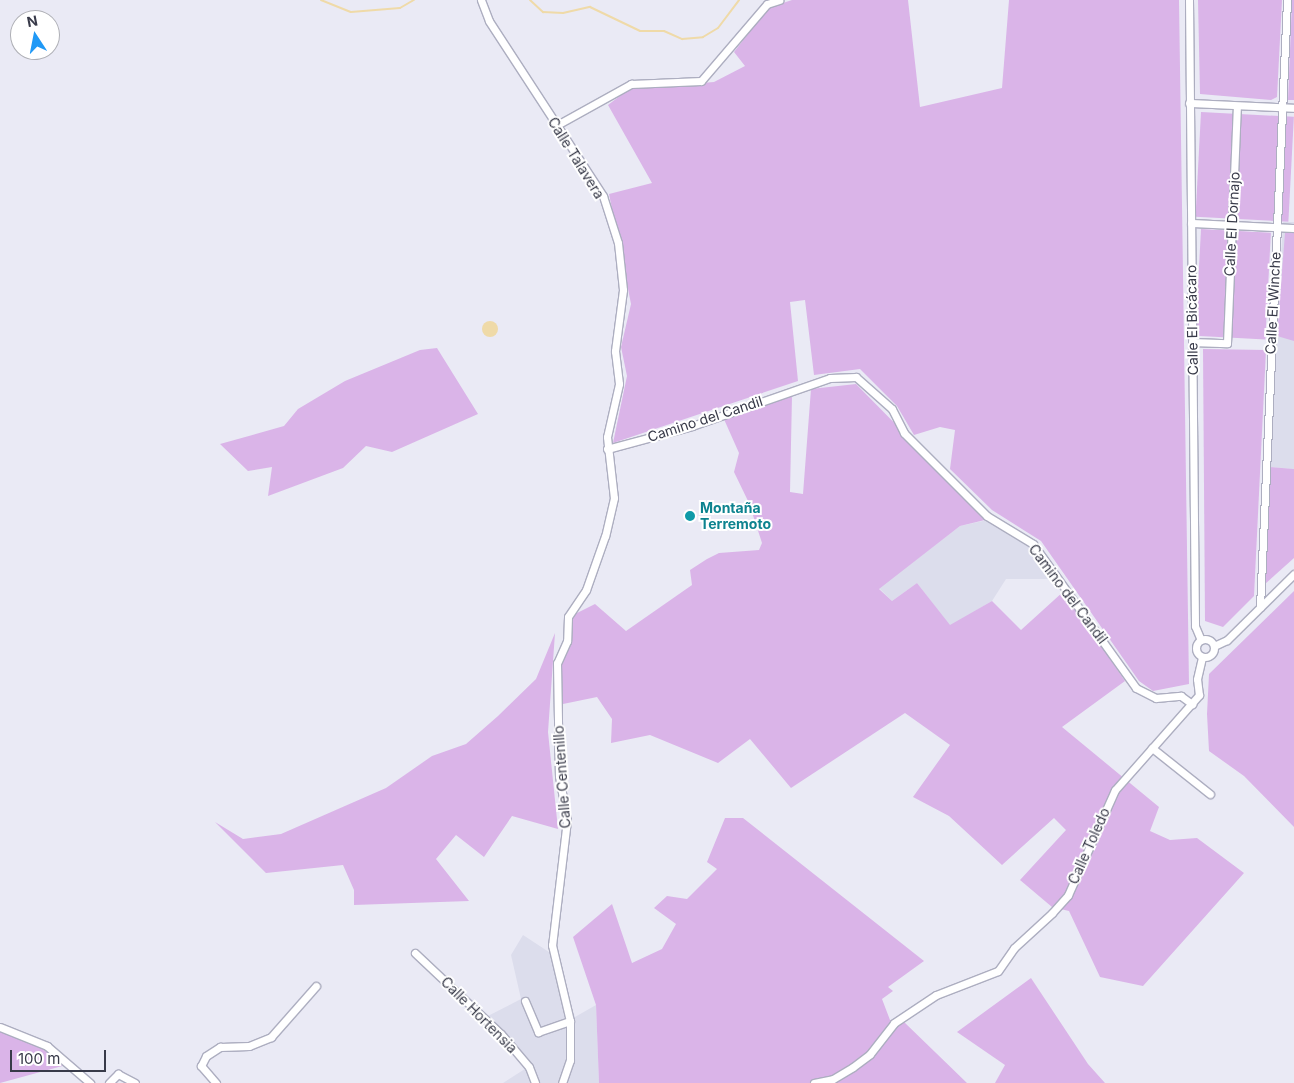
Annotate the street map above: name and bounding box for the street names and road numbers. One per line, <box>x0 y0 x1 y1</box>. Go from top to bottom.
street label: Calle Talavera <box>544 114 608 202</box>
street label: Calle El Dornajo <box>1221 171 1243 277</box>
street label: Calle El Winche <box>1262 251 1284 355</box>
street label: Calle El Bicácaro <box>1183 265 1201 375</box>
street label: Camino del Candil <box>645 392 765 446</box>
street label: Camino del Candil <box>1025 541 1111 647</box>
street label: Calle Centenillo <box>550 725 574 829</box>
street label: Calle Toledo <box>1065 805 1113 887</box>
street label: Calle Hortensia <box>437 973 521 1057</box>

